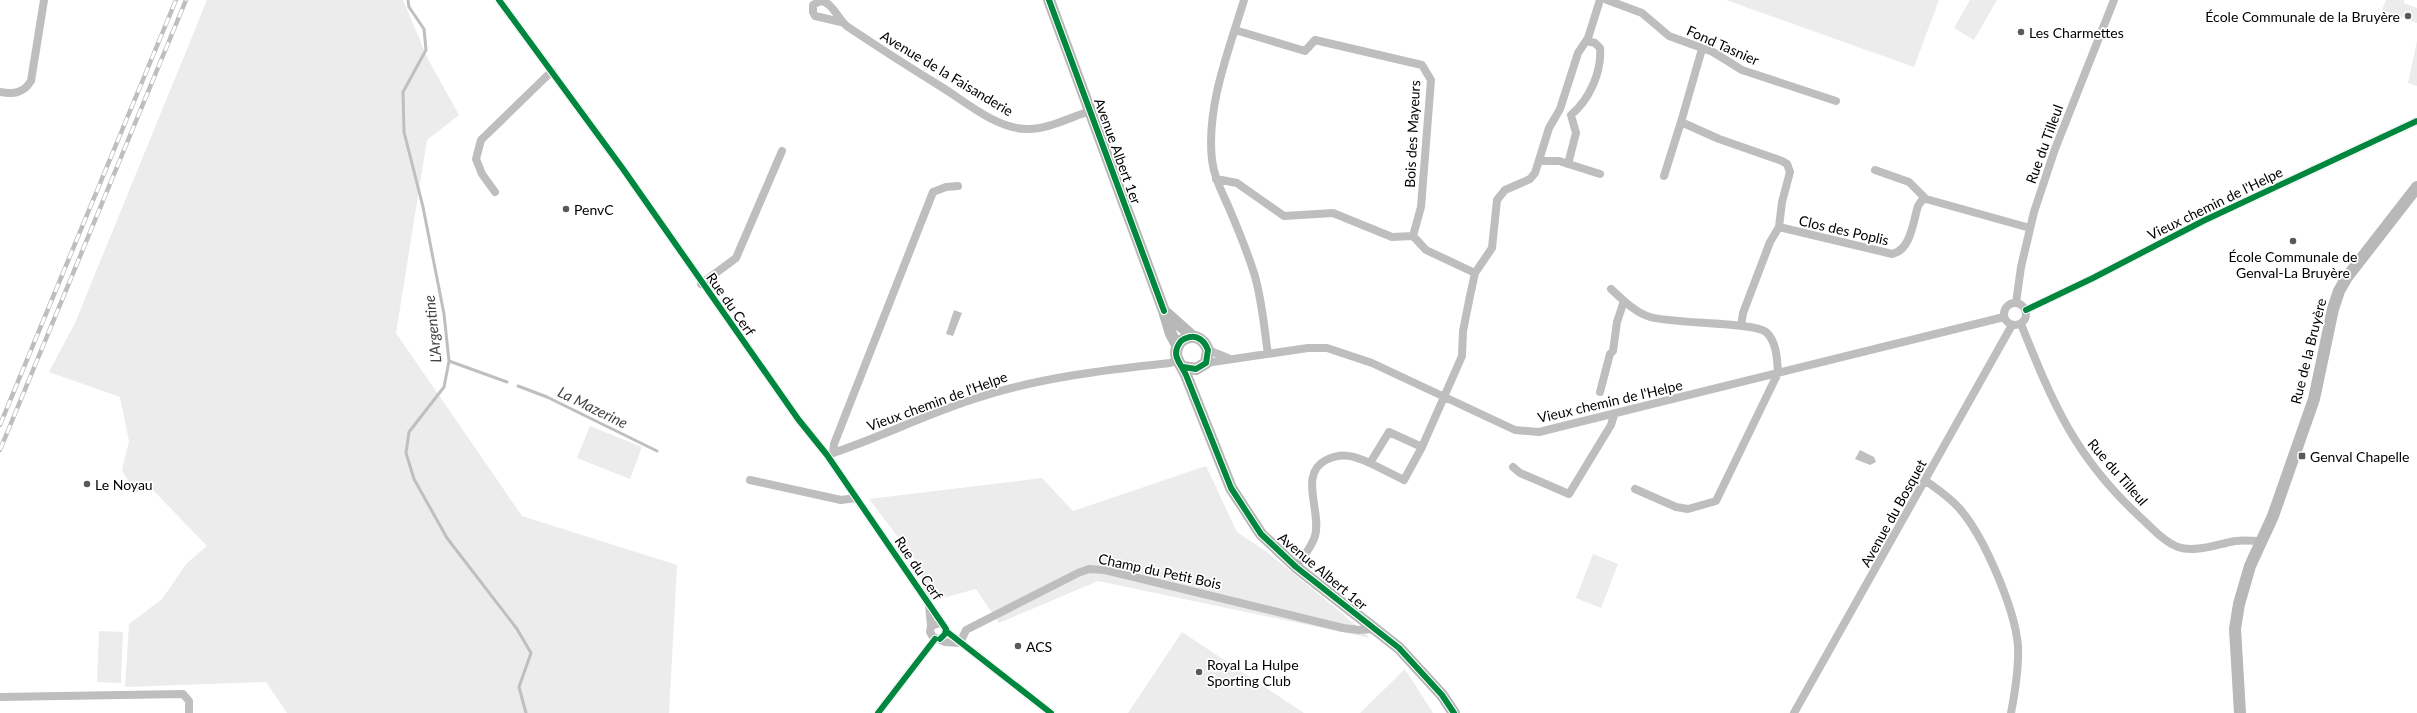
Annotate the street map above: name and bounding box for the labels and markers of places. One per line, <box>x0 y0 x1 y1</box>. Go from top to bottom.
place label: École Communale de la Bruyère <box>2205 8 2400 25</box>
marker: École Communale de la Bruyère <box>2403 11 2413 21</box>
place label: Les Charmettes <box>2029 24 2124 41</box>
marker: Les Charmettes <box>2016 27 2026 37</box>
place label: PenvC <box>574 201 614 218</box>
marker: PenvC <box>561 204 571 214</box>
marker: École Communale de Genval-La Bruyère <box>2288 236 2298 246</box>
place label: École Communale de Genval-La Bruyère <box>2229 248 2357 281</box>
place label: Genval Chapelle <box>2310 448 2409 465</box>
marker: Genval Chapelle <box>2297 451 2307 461</box>
place label: Le Noyau <box>95 476 153 493</box>
marker: Le Noyau <box>82 479 92 489</box>
place label: ACS <box>1026 638 1052 655</box>
marker: ACS <box>1013 641 1023 651</box>
place label: Royal La Hulpe Sporting Club <box>1207 656 1299 689</box>
marker: Royal La Hulpe Sporting Club <box>1194 667 1204 677</box>

